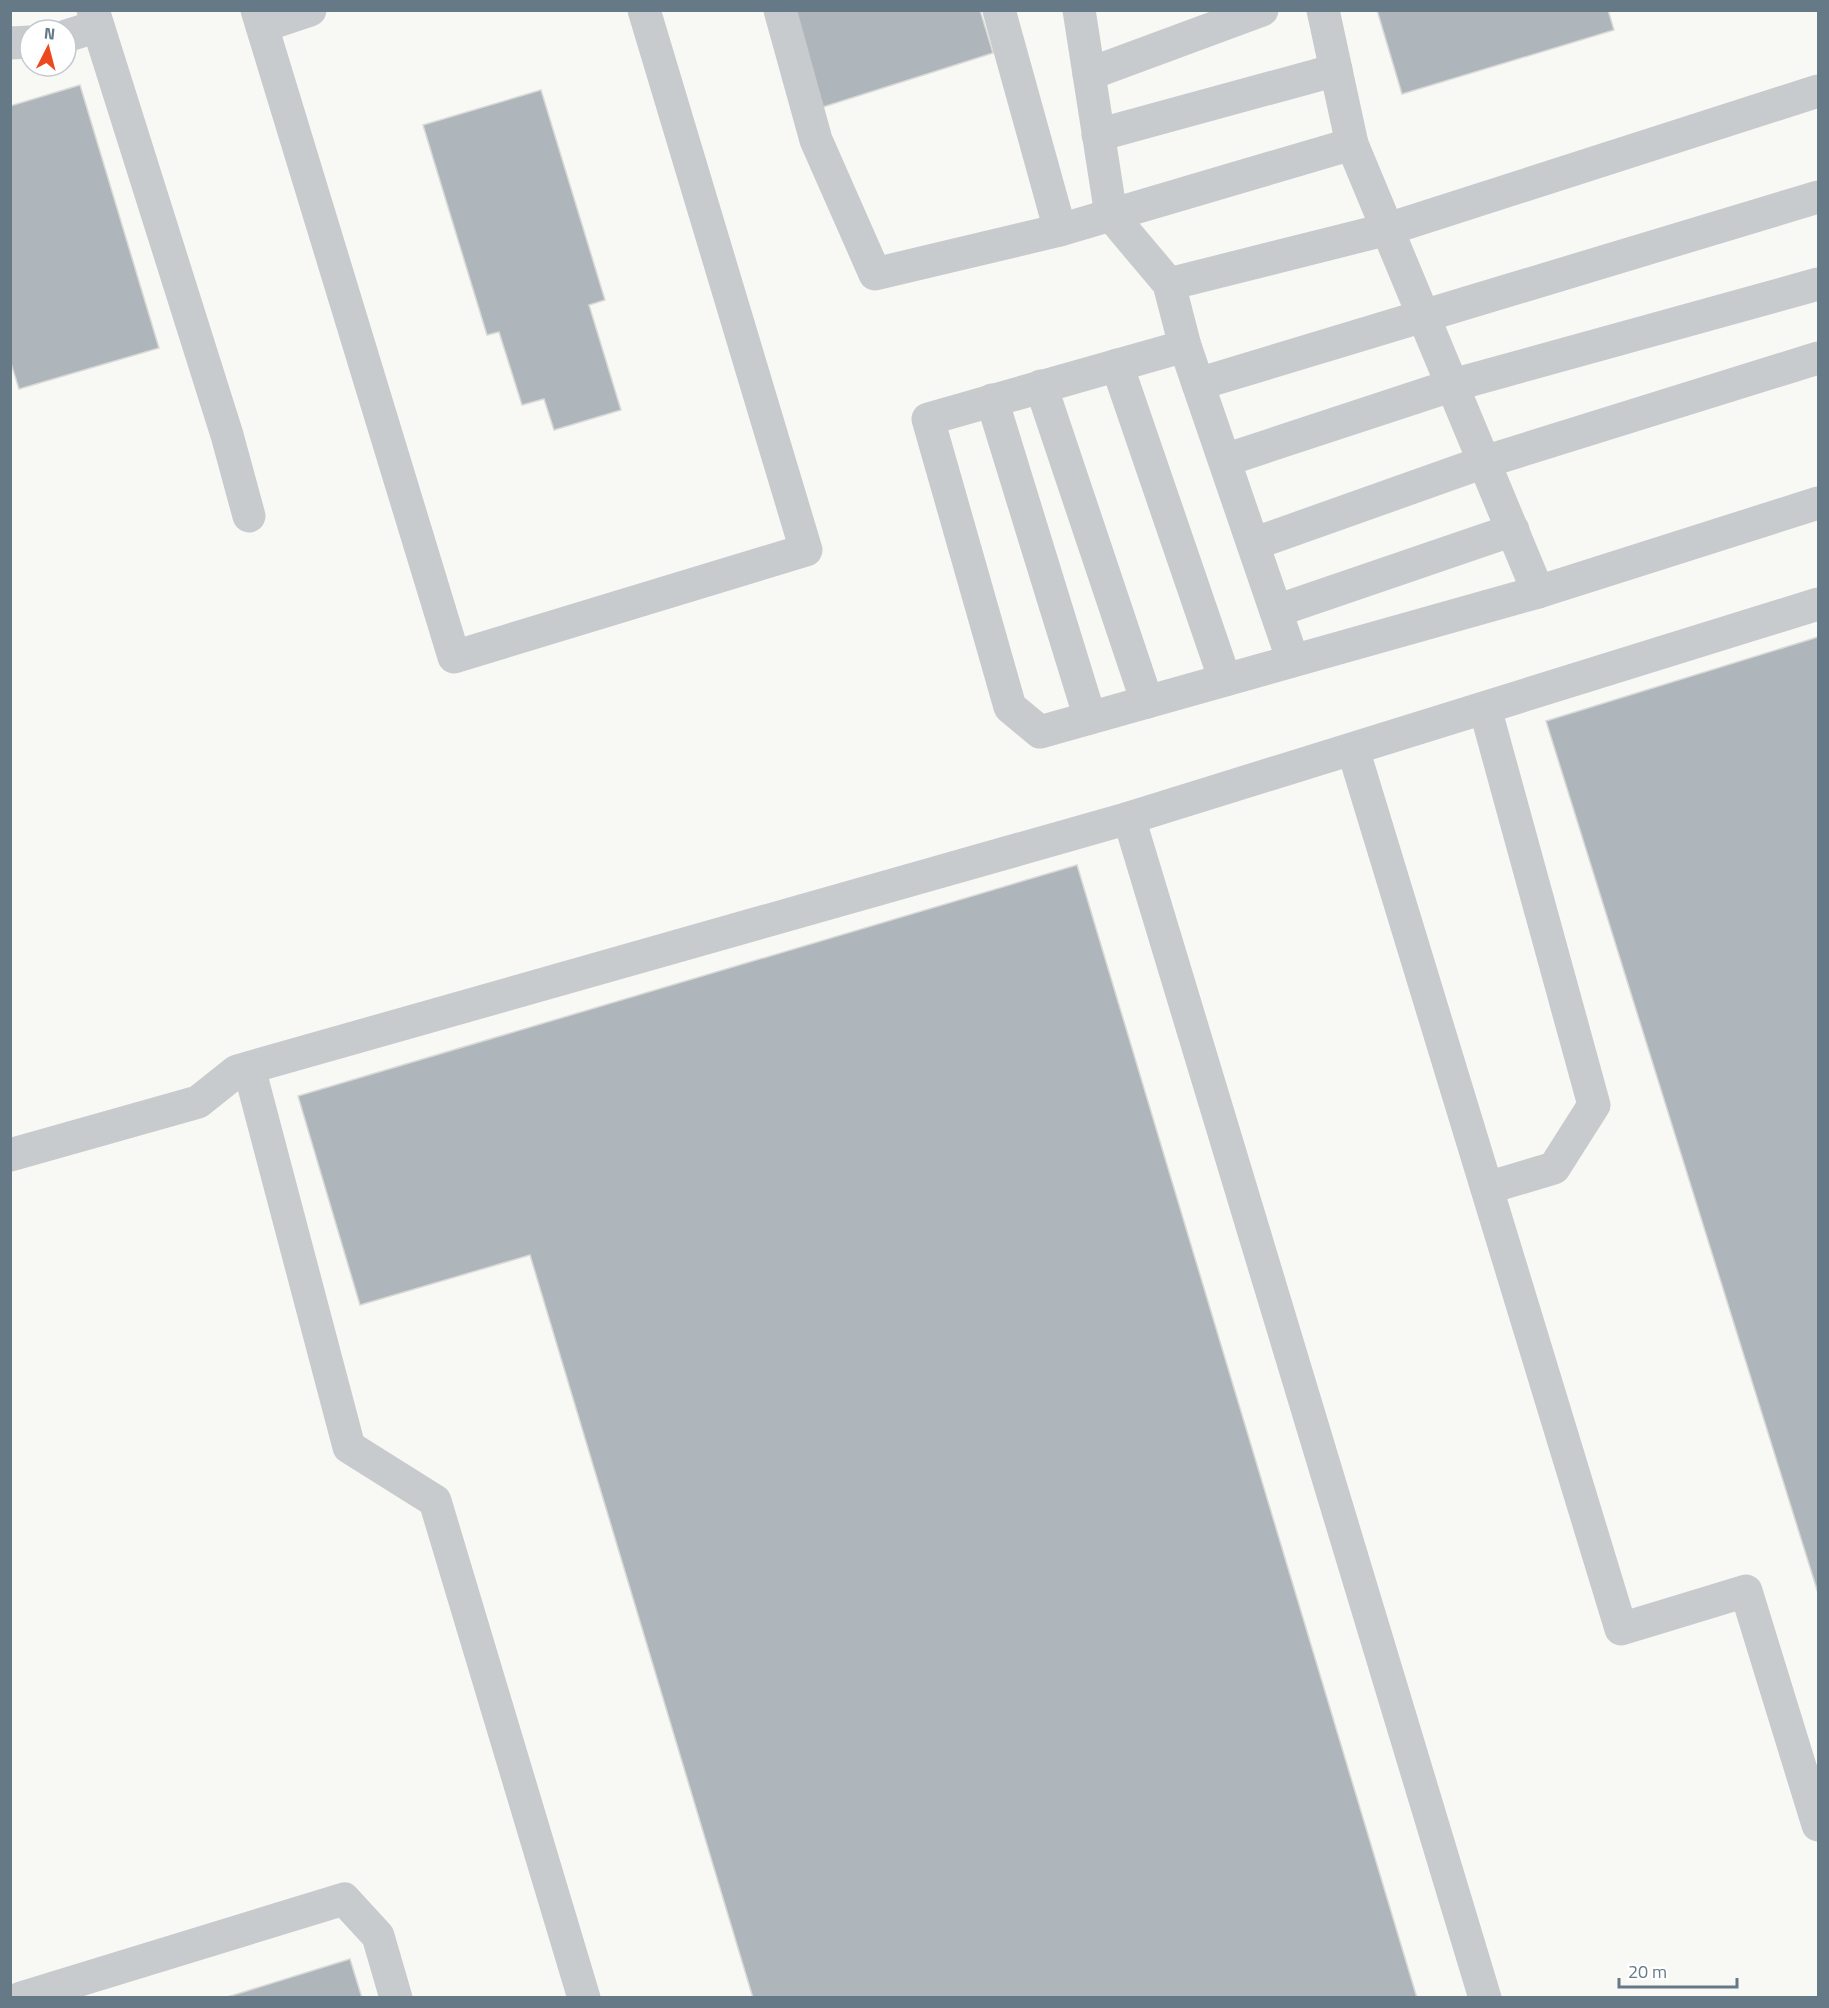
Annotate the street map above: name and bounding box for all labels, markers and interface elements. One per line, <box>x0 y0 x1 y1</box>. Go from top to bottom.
north arrow <box>18 18 78 78</box>
text: N <box>43 21 56 46</box>
scale bar <box>1619 1951 1738 1989</box>
text: 20 m <box>1628 1958 1667 1985</box>

